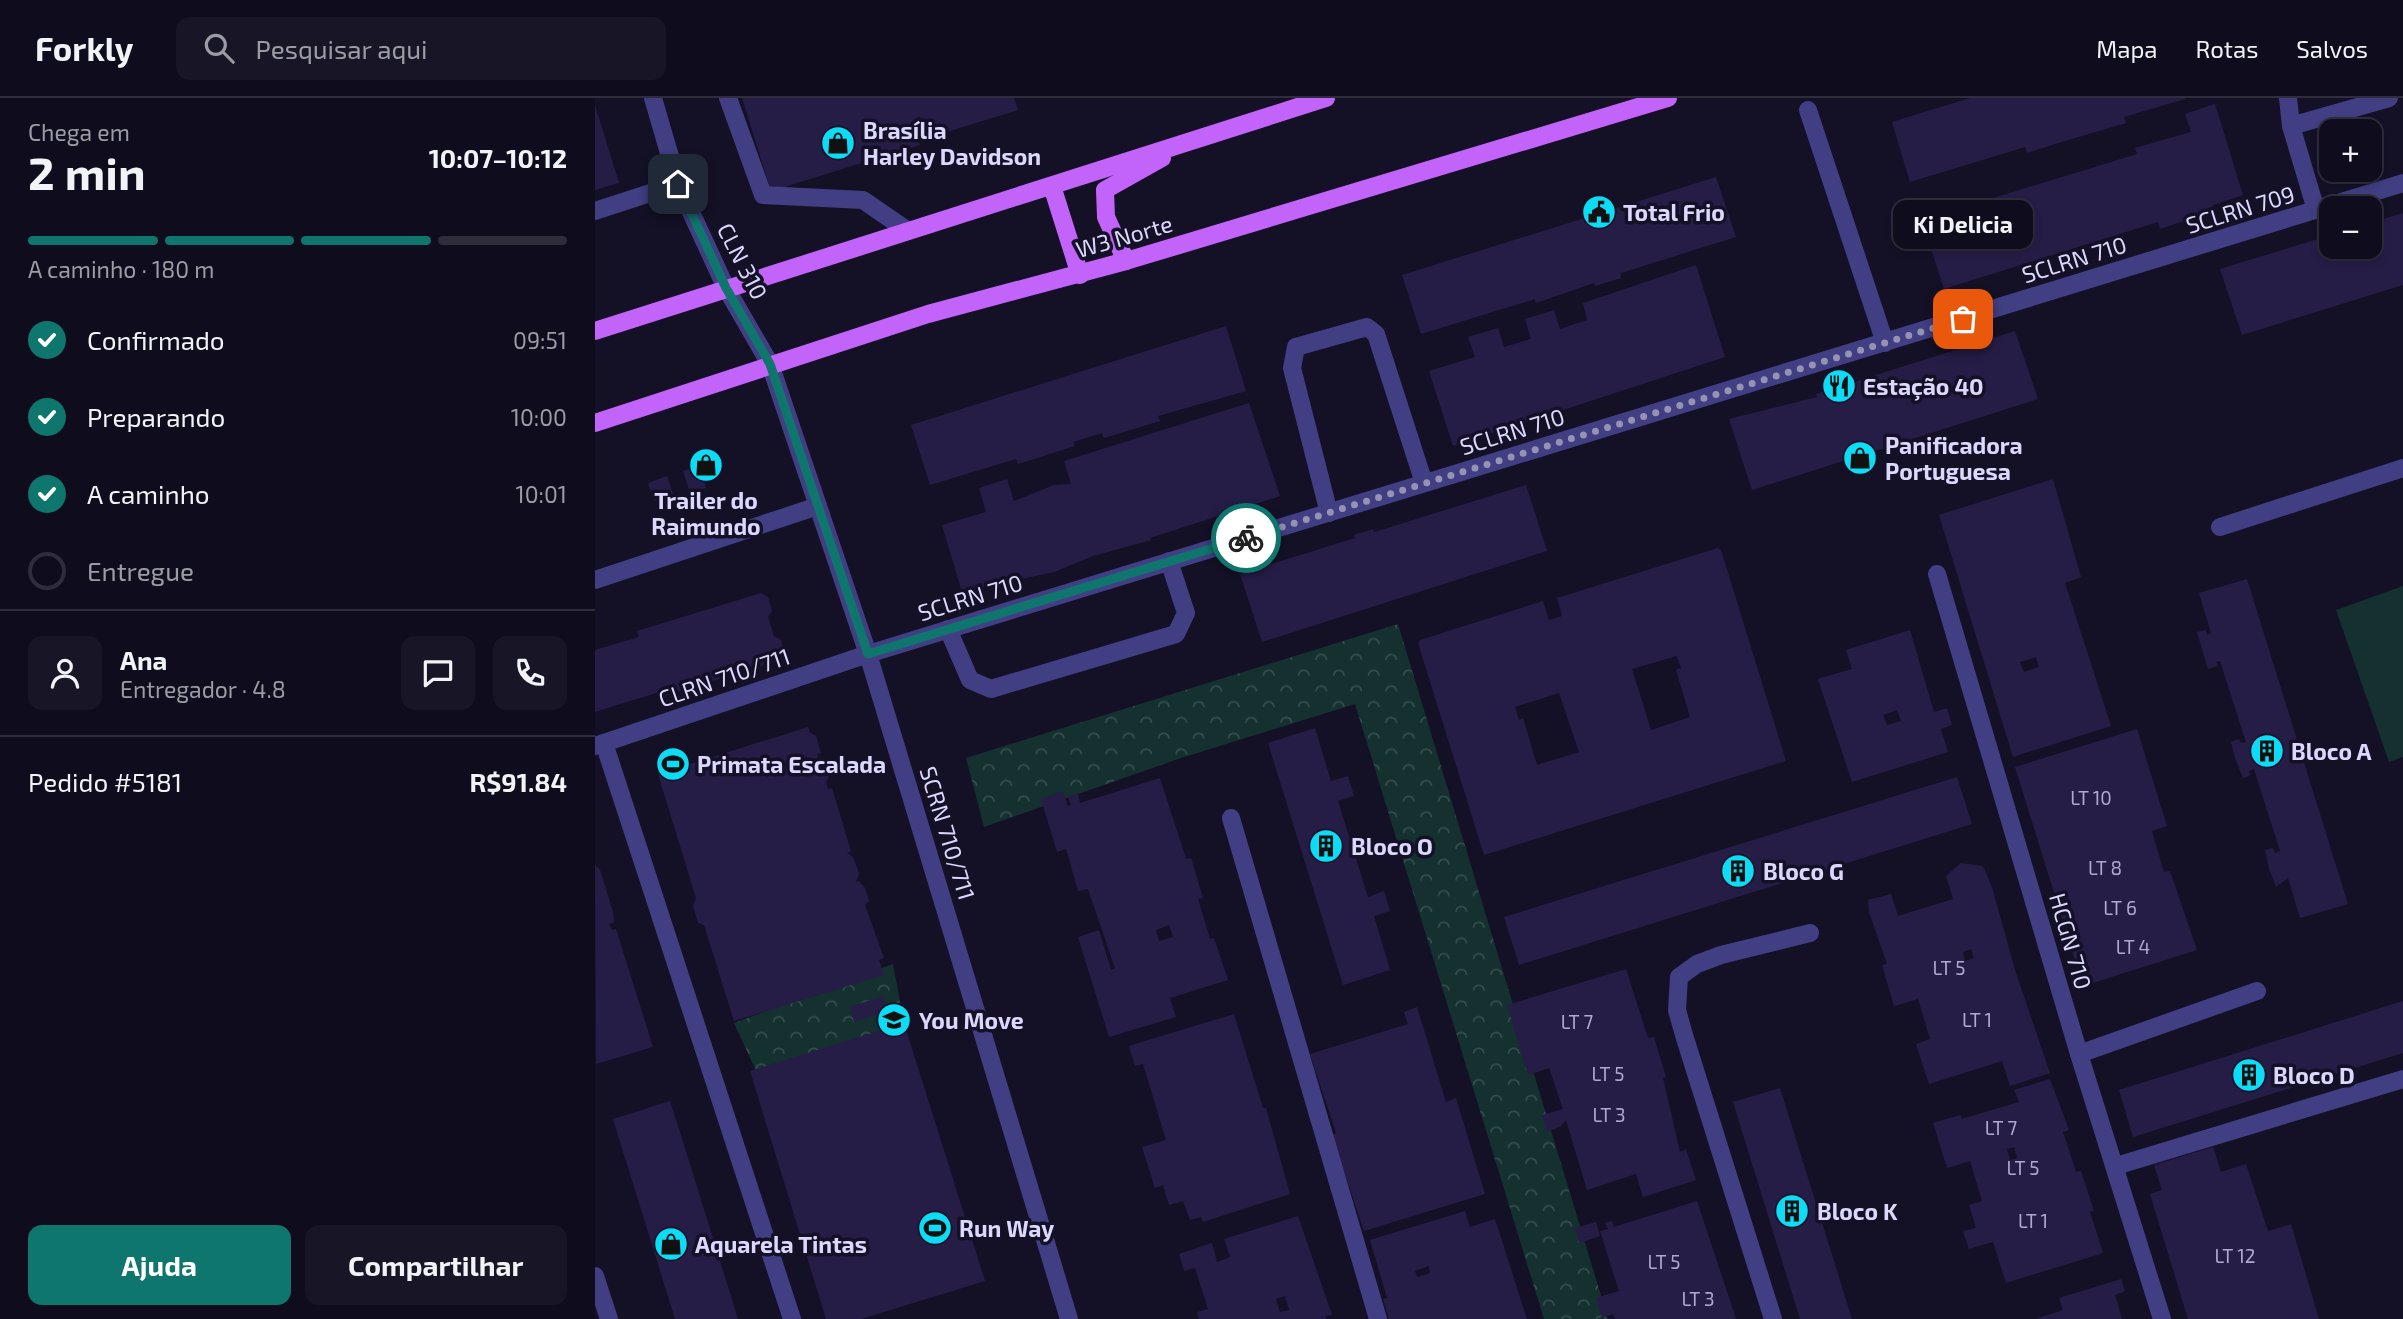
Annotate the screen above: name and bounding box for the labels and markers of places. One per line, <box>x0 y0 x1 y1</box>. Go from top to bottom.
place label: Brasília Harley Davidson <box>863 116 1041 170</box>
shop icon: Brasília Harley Davidson <box>819 124 857 162</box>
pin <box>648 154 708 214</box>
public building icon: Total Frio <box>1580 193 1618 231</box>
place label: Total Frio <box>1623 198 1725 226</box>
callout: Ki Delicia <box>1893 200 2033 249</box>
pin <box>1933 289 1993 349</box>
restaurant icon: Estação 40 <box>1820 367 1858 405</box>
place label: Estação 40 <box>1863 372 1984 401</box>
place label: Panificadora Portuguesa <box>1885 431 2023 485</box>
shop icon: Panificadora Portuguesa <box>1841 439 1879 477</box>
shop icon: Trailer do Raimundo <box>687 446 725 484</box>
place label: Trailer do Raimundo <box>651 486 761 540</box>
building icon: Bloco A <box>2248 732 2286 770</box>
place label: Bloco A <box>2291 737 2371 765</box>
sports icon: Primata Escalada <box>654 745 692 783</box>
place label: Primata Escalada <box>697 750 886 778</box>
building icon: Bloco O <box>1307 827 1345 865</box>
place label: Bloco O <box>1351 832 1433 860</box>
building icon: Bloco G <box>1719 852 1757 890</box>
place label: Bloco G <box>1763 857 1844 885</box>
school or university icon: You Move <box>875 1001 913 1039</box>
place label: You Move <box>919 1006 1024 1034</box>
building icon: Bloco D <box>2230 1056 2268 1094</box>
place label: Bloco D <box>2273 1061 2355 1089</box>
building icon: Bloco K <box>1773 1192 1811 1230</box>
place label: Bloco K <box>1817 1197 1898 1225</box>
sports icon: Run Way <box>916 1209 954 1247</box>
place label: Run Way <box>959 1214 1054 1242</box>
shop icon: Aquarela Tintas <box>652 1225 690 1263</box>
place label: Aquarela Tintas <box>695 1230 867 1258</box>

